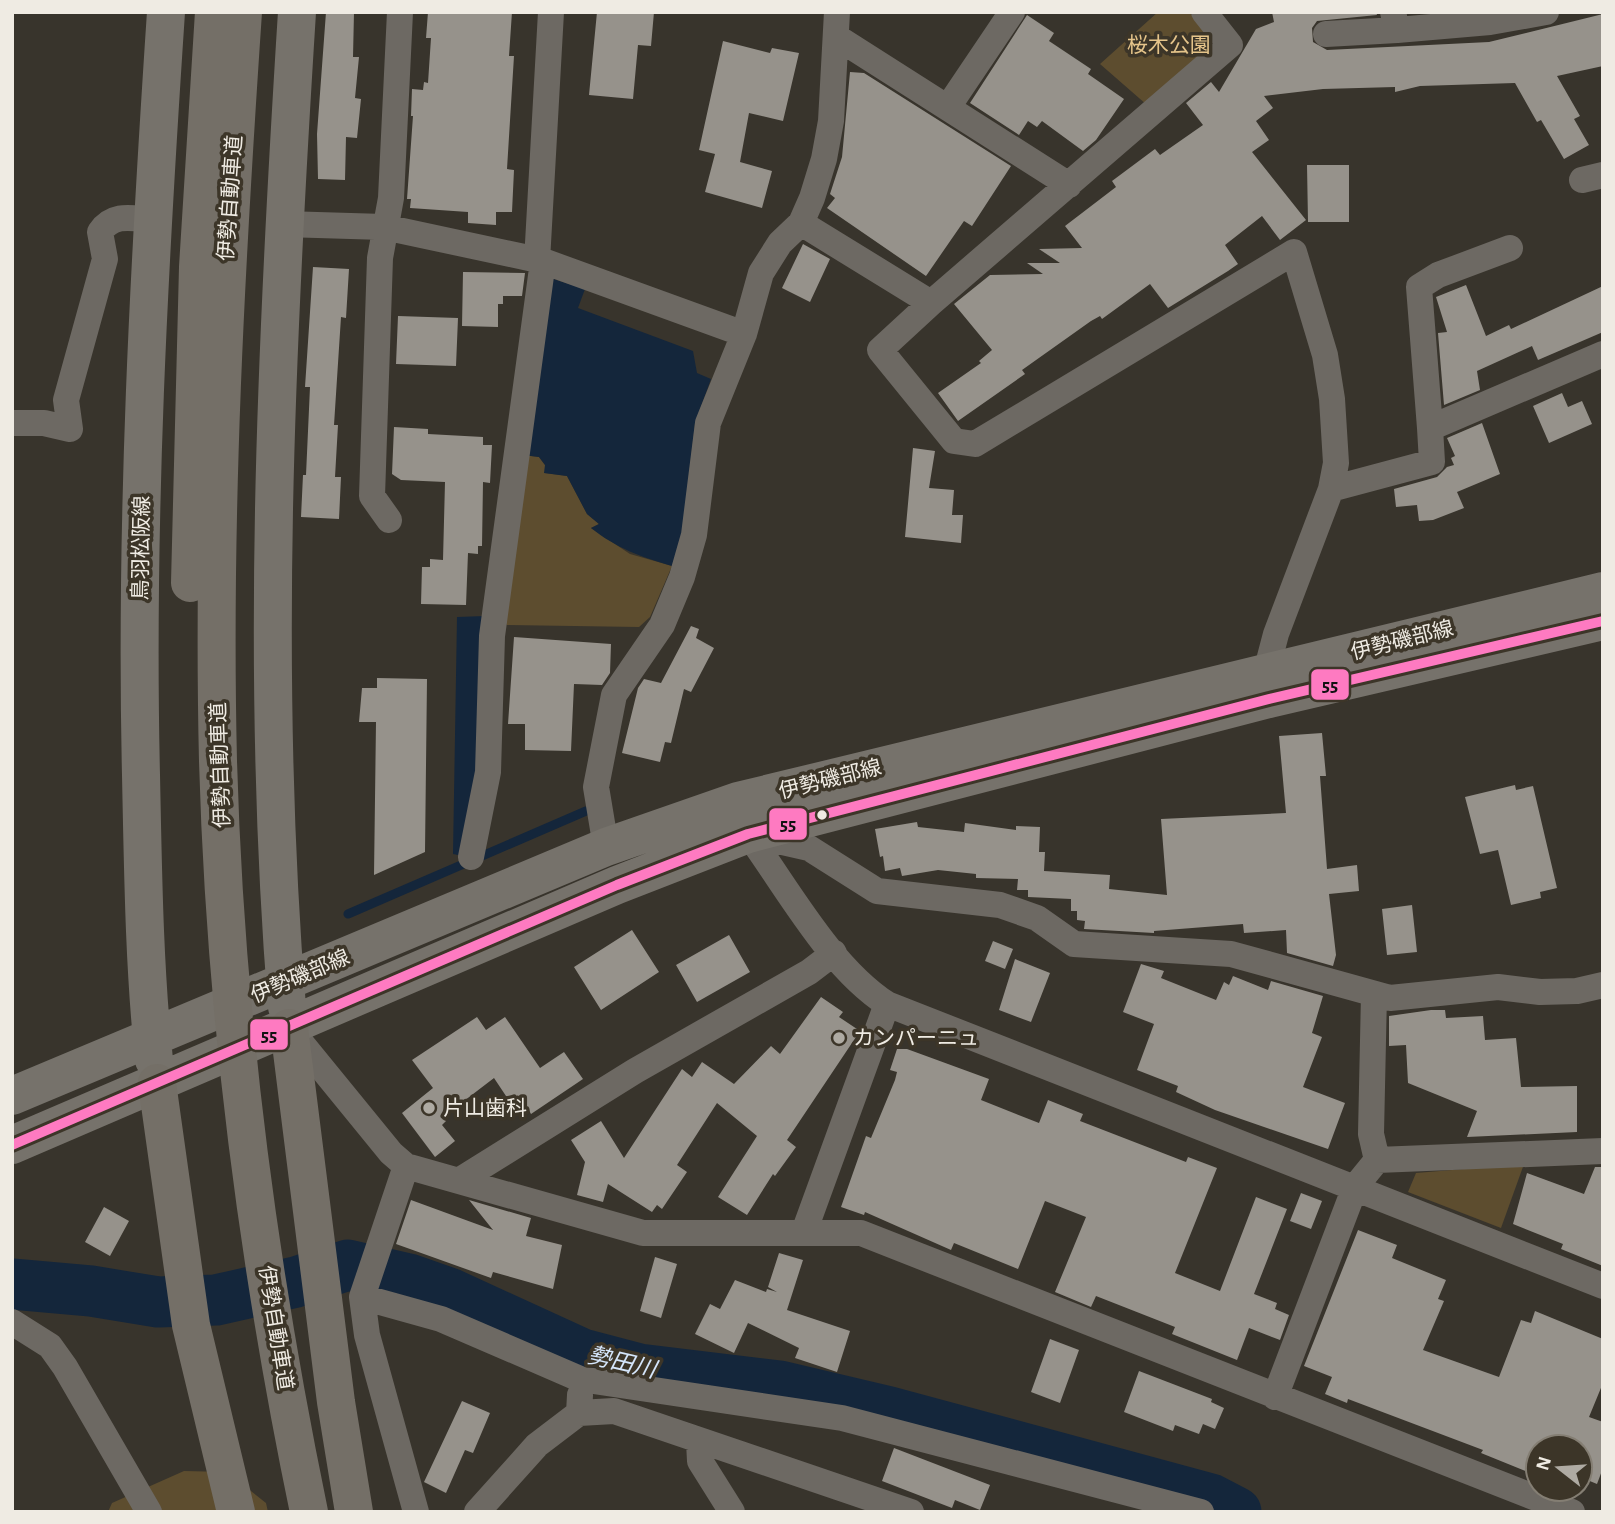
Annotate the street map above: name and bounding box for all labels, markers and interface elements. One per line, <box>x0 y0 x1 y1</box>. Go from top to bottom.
park label: 桜木公園 <box>1127 34 1211 56</box>
street label: 伊勢自動車道 <box>215 134 245 262</box>
street label: 鳥羽松阪線 <box>129 495 153 601</box>
street label: 伊勢磯部線 <box>1348 617 1456 663</box>
line badge: 55 <box>1310 668 1350 701</box>
text: 55 <box>1322 676 1338 695</box>
street label: 伊勢自動車道 <box>207 702 233 828</box>
street label: 伊勢磯部線 <box>776 756 884 802</box>
line badge: 55 <box>768 807 808 841</box>
unlabelled marker <box>815 808 829 822</box>
text: 55 <box>780 815 796 834</box>
street label: 伊勢磯部線 <box>247 945 353 1007</box>
line badge: 55 <box>249 1018 289 1051</box>
text: 55 <box>261 1026 277 1045</box>
place label: カンパーニュ <box>853 1027 979 1049</box>
marker: カンパーニュ <box>831 1030 847 1046</box>
place label: 片山歯科 <box>443 1097 527 1119</box>
marker: 片山歯科 <box>421 1100 437 1116</box>
street label: 伊勢自動車道 <box>255 1264 297 1392</box>
water label: 勢田川 <box>585 1343 661 1383</box>
north arrow <box>1524 1433 1594 1503</box>
text: N <box>1533 1454 1555 1473</box>

